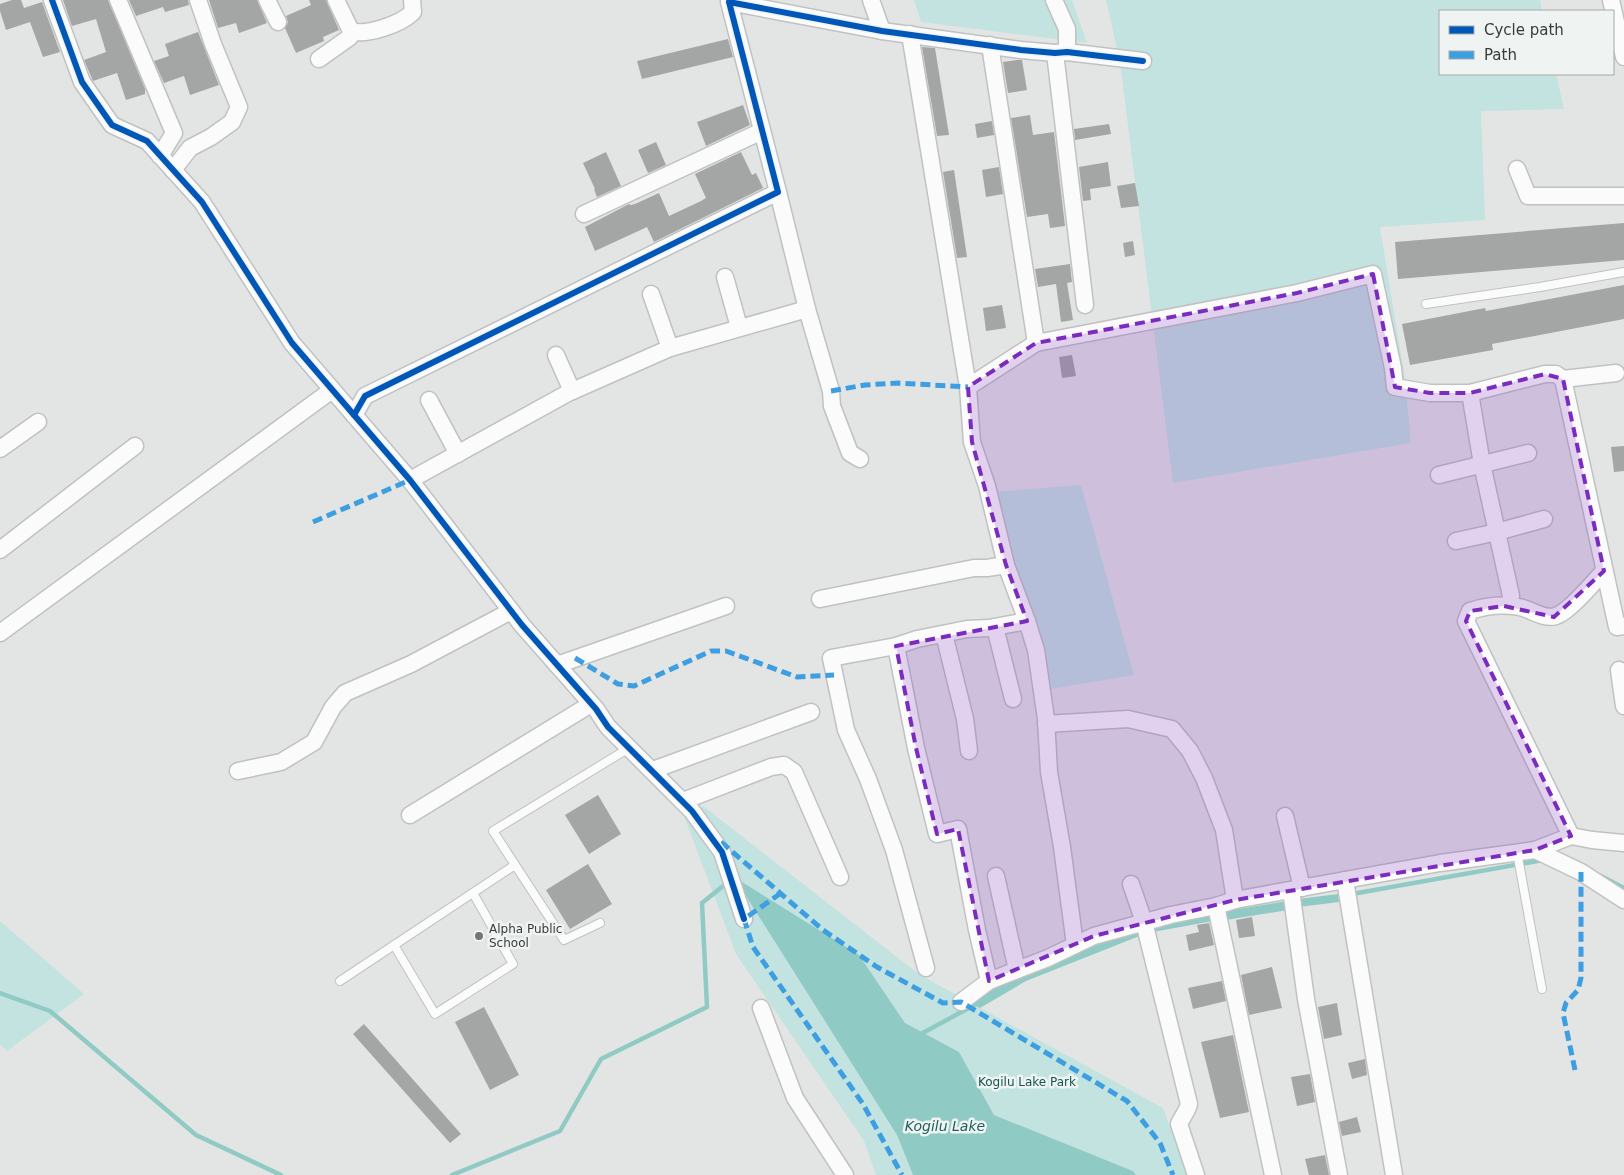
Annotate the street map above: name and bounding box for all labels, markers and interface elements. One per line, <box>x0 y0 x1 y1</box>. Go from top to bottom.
legend <box>1439 10 1614 75</box>
text: Cycle path <box>1484 21 1564 39</box>
text: Path <box>1484 46 1517 64</box>
place label: Alpha Public School <box>489 922 562 950</box>
marker: Alpha Public School <box>473 930 485 942</box>
park label: Kogilu Lake Park <box>978 1075 1076 1089</box>
water label: Kogilu Lake <box>905 1118 985 1134</box>

